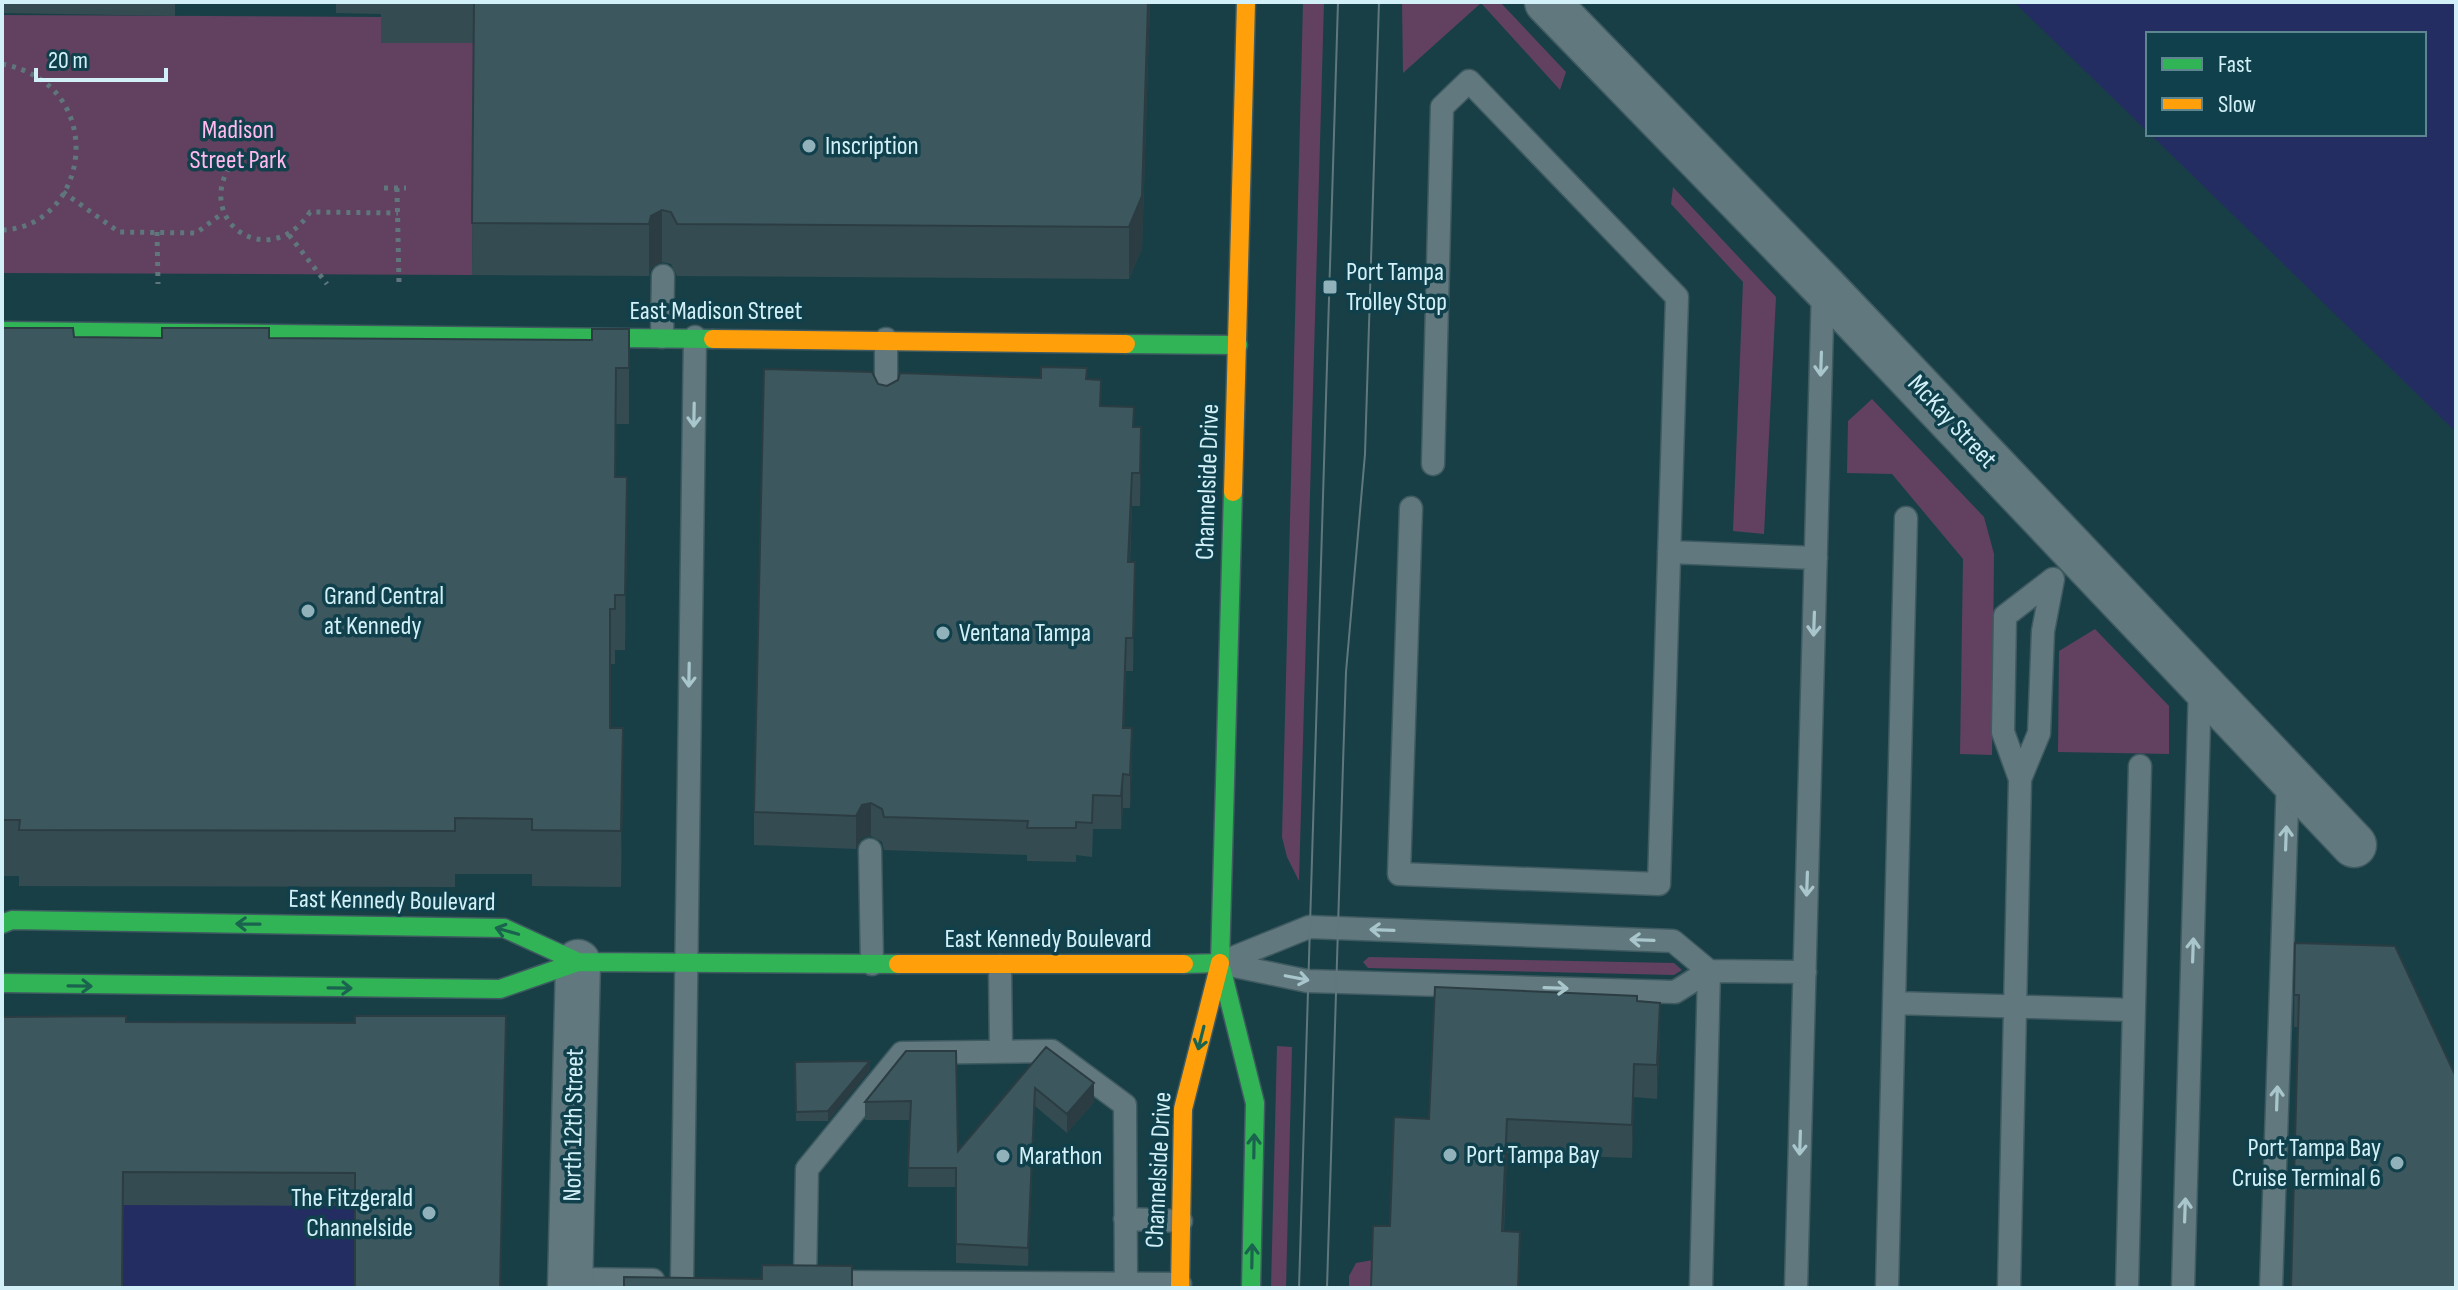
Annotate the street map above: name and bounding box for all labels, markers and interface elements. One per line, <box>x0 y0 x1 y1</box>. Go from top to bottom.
scale bar <box>36 32 166 82</box>
legend <box>2146 32 2426 136</box>
text: 20 m <box>48 46 88 75</box>
text: Fast <box>2218 50 2252 79</box>
text: Slow <box>2218 90 2256 119</box>
park label: Madison Street Park <box>189 115 287 176</box>
place label: Inscription <box>825 131 919 162</box>
marker: Inscription <box>800 137 818 155</box>
place label: Port Tampa Trolley Stop <box>1346 257 1447 318</box>
marker: Port Tampa Trolley Stop <box>1321 278 1339 296</box>
street label: East Madison Street <box>629 296 803 327</box>
one-way arrow <box>1813 350 1829 377</box>
street label: McKay Street <box>1901 369 2003 475</box>
one-way arrow <box>686 401 702 428</box>
street label: Channelside Drive <box>1190 403 1226 561</box>
place label: Grand Central at Kennedy <box>324 581 444 642</box>
marker: Grand Central at Kennedy <box>299 602 317 620</box>
one-way arrow <box>1806 610 1821 637</box>
place label: Ventana Tampa <box>959 618 1091 649</box>
marker: Ventana Tampa <box>934 624 952 642</box>
one-way arrow <box>681 661 697 688</box>
one-way arrow <box>2278 825 2293 852</box>
one-way arrow <box>1799 870 1815 897</box>
street label: East Kennedy Boulevard <box>288 884 496 918</box>
one-way arrow <box>235 916 262 931</box>
one-way arrow <box>495 923 520 938</box>
one-way arrow <box>1369 923 1396 938</box>
street label: East Kennedy Boulevard <box>944 924 1152 955</box>
one-way arrow <box>1629 932 1656 947</box>
one-way arrow <box>2185 937 2200 964</box>
one-way arrow <box>1283 972 1309 987</box>
one-way arrow <box>66 978 93 994</box>
one-way arrow <box>326 980 353 996</box>
one-way arrow <box>1542 981 1569 996</box>
one-way arrow <box>1192 1025 1207 1051</box>
street label: North 12th Street <box>557 1048 591 1202</box>
one-way arrow <box>2270 1085 2285 1112</box>
street label: Channelside Drive <box>1139 1091 1179 1249</box>
one-way arrow <box>1792 1130 1808 1156</box>
one-way arrow <box>1246 1133 1262 1160</box>
place label: Port Tampa Bay Cruise Terminal 6 <box>2232 1133 2381 1194</box>
place label: Port Tampa Bay <box>1466 1140 1600 1171</box>
place label: Marathon <box>1019 1141 1103 1172</box>
marker: Port Tampa Bay <box>1441 1146 1459 1164</box>
marker: Marathon <box>994 1147 1012 1165</box>
marker: Port Tampa Bay Cruise Terminal 6 <box>2388 1154 2406 1172</box>
place label: The Fitzgerald Channelside <box>291 1183 413 1244</box>
one-way arrow <box>2178 1197 2193 1224</box>
marker: The Fitzgerald Channelside <box>420 1204 438 1222</box>
one-way arrow <box>1244 1243 1260 1270</box>

